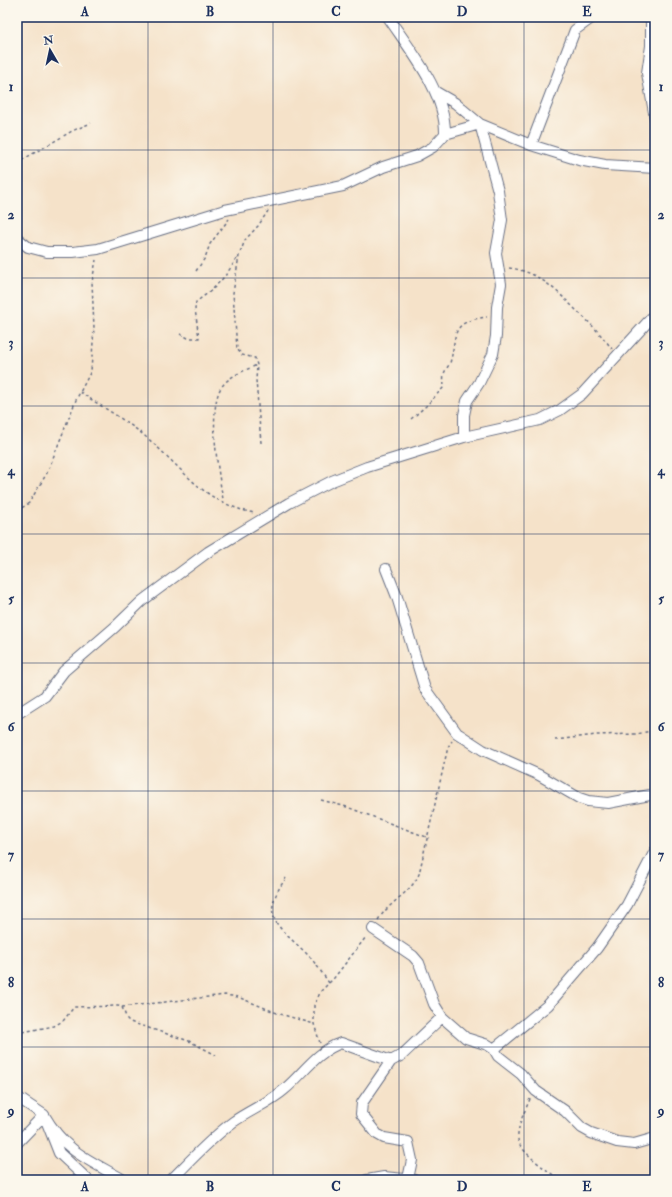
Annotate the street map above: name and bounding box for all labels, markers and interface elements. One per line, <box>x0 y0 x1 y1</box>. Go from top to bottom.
text: A <box>80 4 90 20</box>
text: B <box>206 4 214 20</box>
text: C <box>331 4 341 20</box>
text: D <box>457 4 468 20</box>
text: E <box>582 4 592 20</box>
north arrow <box>30 30 70 70</box>
text: N <box>42 33 56 48</box>
text: 1 <box>9 79 14 95</box>
text: 1 <box>659 79 664 95</box>
text: 2 <box>8 207 15 223</box>
text: 2 <box>658 207 665 223</box>
text: 3 <box>9 335 14 351</box>
text: 3 <box>659 335 664 351</box>
text: 4 <box>6 463 15 479</box>
text: 4 <box>656 463 665 479</box>
text: 5 <box>8 591 14 607</box>
text: 5 <box>658 591 664 607</box>
text: 6 <box>8 719 16 735</box>
text: 6 <box>658 719 666 735</box>
text: 7 <box>8 847 15 863</box>
text: 7 <box>658 847 665 863</box>
text: 8 <box>8 975 14 991</box>
text: 8 <box>658 975 664 991</box>
text: 9 <box>6 1103 15 1119</box>
text: 9 <box>656 1103 665 1119</box>
text: A <box>80 1179 90 1195</box>
text: B <box>206 1179 214 1195</box>
text: C <box>331 1179 341 1195</box>
text: D <box>457 1179 468 1195</box>
text: E <box>582 1179 592 1195</box>

